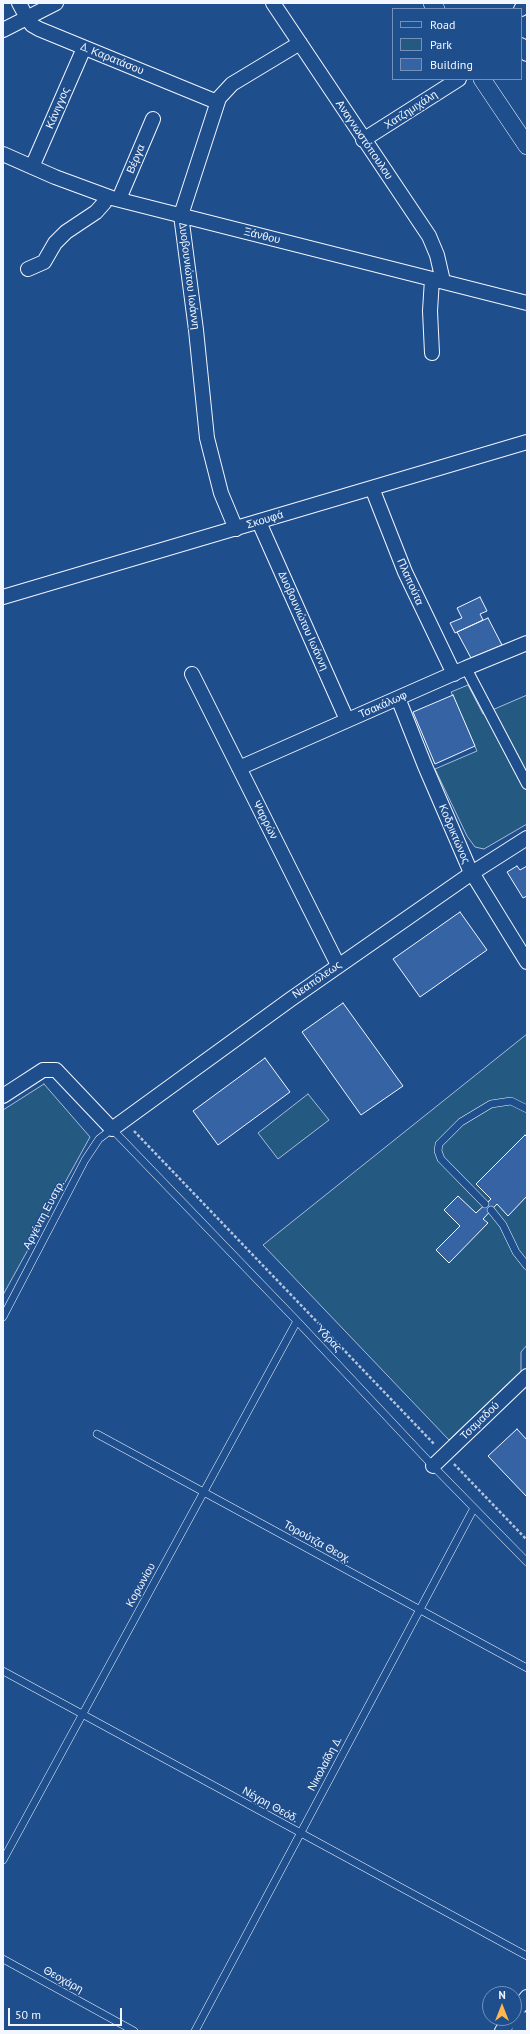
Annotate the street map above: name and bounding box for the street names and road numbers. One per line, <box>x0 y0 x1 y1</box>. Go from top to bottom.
street label: Δ. Καρατάσου <box>78 40 146 78</box>
street label: Κάνιγγος <box>43 85 73 131</box>
street label: Χατζημιχάλη <box>382 88 440 132</box>
street label: Αναγνωστόπουλου <box>333 98 395 182</box>
street label: Βέργα <box>124 142 148 176</box>
street label: Δυοβουνιώτου Ιωάννη <box>176 222 202 330</box>
street label: Ξάνθου <box>242 225 282 247</box>
street label: Σκουφά <box>245 508 285 532</box>
street label: Πλαπούτα <box>394 557 426 607</box>
street label: Δυοβουνιώτου Ιωάννη <box>275 569 331 673</box>
street label: Τσακάλωφ <box>357 689 409 721</box>
street label: Ψαρρών <box>250 798 280 842</box>
street label: Κοδρικτώνος <box>436 802 472 866</box>
street label: Νεαπόλεως <box>290 958 344 1002</box>
street label: Αργέντη Ευστρ. <box>20 1178 68 1252</box>
street label: Ύδρας <box>312 1321 344 1355</box>
street label: Τσαμαδού <box>458 1399 502 1443</box>
street label: Τορούτζα Θεοχ. <box>281 1518 353 1566</box>
street label: Κορωνίου <box>124 1561 158 1609</box>
street label: Νικολαΐδη Δ. <box>305 1735 345 1793</box>
street label: Νέγρη Θεόδ. <box>240 1784 300 1826</box>
street label: Θεοχάρη <box>41 1964 85 1996</box>

